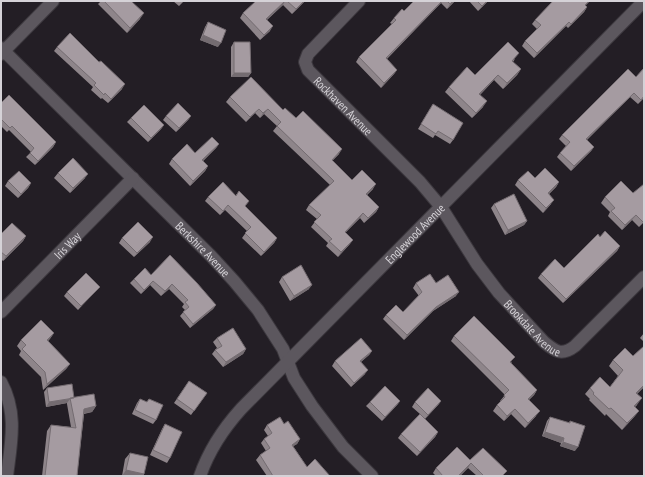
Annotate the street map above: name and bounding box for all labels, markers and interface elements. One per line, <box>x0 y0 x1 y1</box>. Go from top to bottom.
street label: Rockhaven Avenue <box>311 73 376 138</box>
street label: Englewood Avenue <box>382 200 447 267</box>
street label: Berkshire Avenue <box>173 218 234 280</box>
street label: Iris Way <box>50 228 84 262</box>
street label: Brookdale Avenue <box>501 296 563 359</box>

